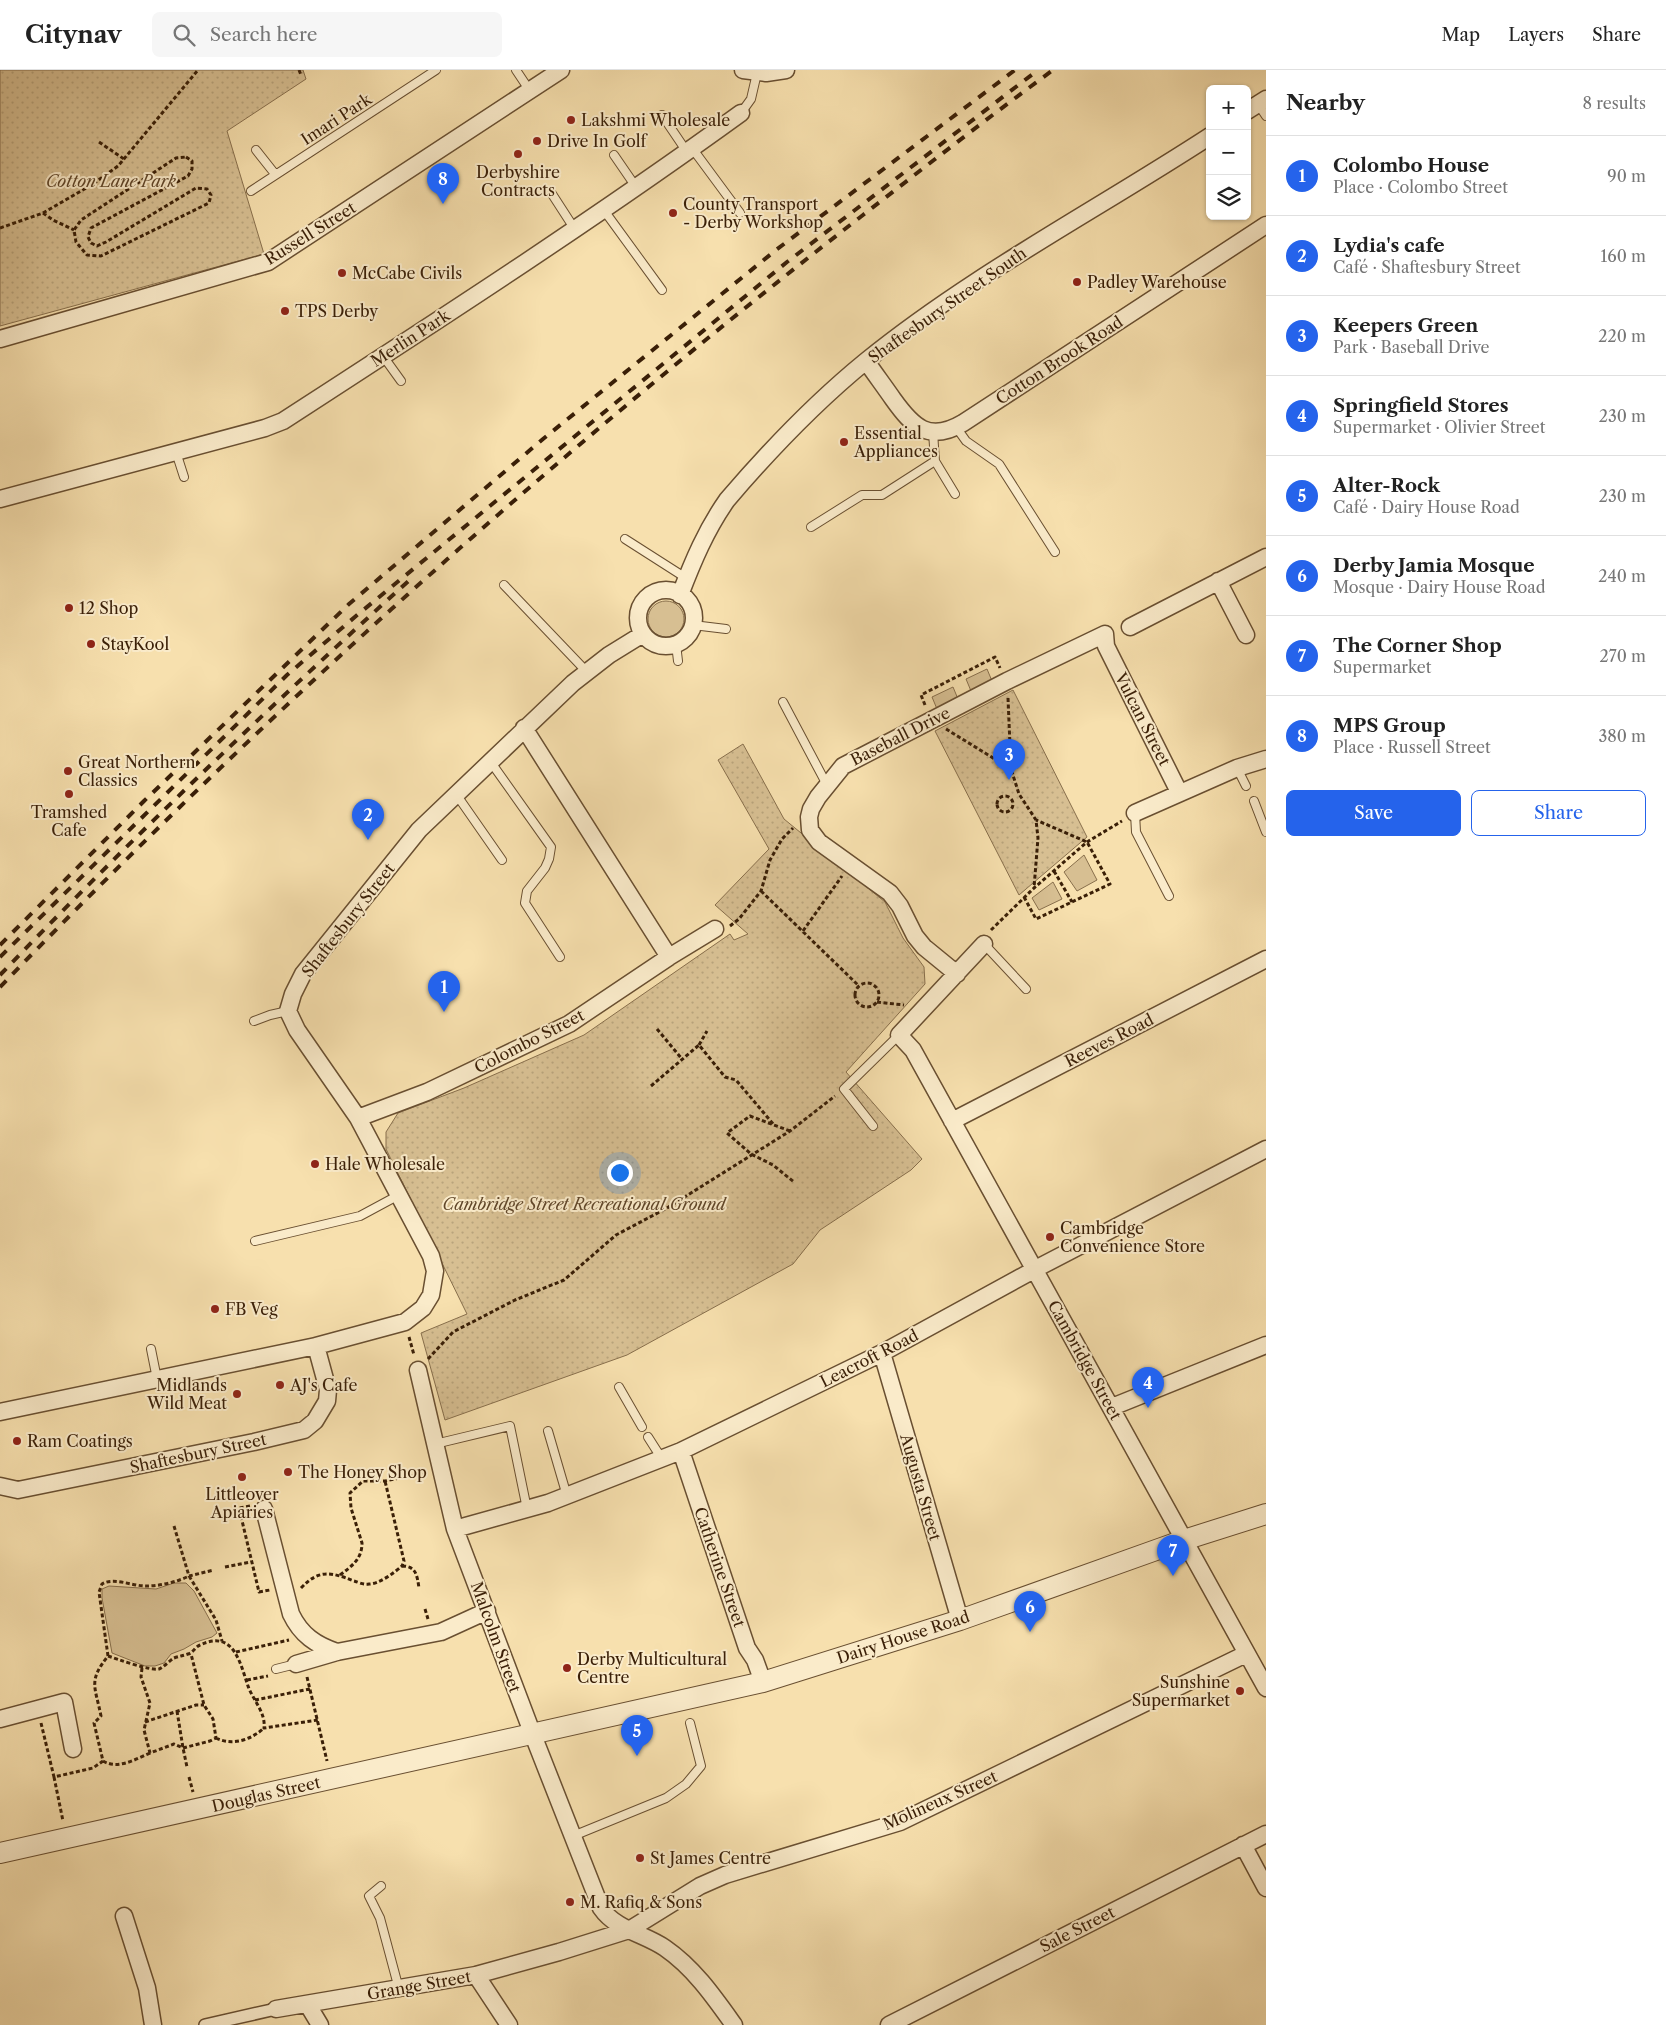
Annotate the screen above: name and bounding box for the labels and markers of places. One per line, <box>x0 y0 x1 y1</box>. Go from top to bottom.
place label: Lakshmi Wholesale <box>581 110 730 130</box>
marker: Lakshmi Wholesale <box>565 114 577 126</box>
place label: Drive In Golf <box>547 131 649 151</box>
marker: Drive In Golf <box>531 135 543 147</box>
marker: Derbyshire Contracts <box>512 148 524 160</box>
place label: Derbyshire Contracts <box>476 162 560 200</box>
pin: 8 <box>427 163 459 204</box>
place label: County Transport - Derby Workshop <box>683 194 823 232</box>
marker: County Transport - Derby Workshop <box>667 207 679 219</box>
place label: McCabe Civils <box>352 263 462 283</box>
marker: McCabe Civils <box>336 267 348 279</box>
place label: Padley Warehouse <box>1087 272 1227 292</box>
marker: Padley Warehouse <box>1071 276 1083 288</box>
place label: TPS Derby <box>295 301 379 321</box>
marker: TPS Derby <box>279 305 291 317</box>
place label: Essential Appliances <box>853 423 938 461</box>
marker: Essential Appliances <box>838 436 850 448</box>
place label: 12 Shop <box>79 598 139 618</box>
marker: 12 Shop <box>63 602 75 614</box>
place label: StayKool <box>101 634 169 654</box>
marker: StayKool <box>85 638 97 650</box>
pin: 3 <box>993 739 1025 780</box>
place label: Great Northern Classics <box>78 752 195 790</box>
marker: Great Northern Classics <box>62 765 74 777</box>
marker: Tramshed Cafe <box>63 788 75 800</box>
pin: 2 <box>352 799 384 840</box>
place label: Tramshed Cafe <box>31 802 108 840</box>
pin: 1 <box>428 971 460 1012</box>
place label: Hale Wholesale <box>325 1154 445 1174</box>
marker: Hale Wholesale <box>309 1158 321 1170</box>
place label: Cambridge Convenience Store <box>1060 1218 1205 1256</box>
marker: Cambridge Convenience Store <box>1044 1231 1056 1243</box>
place label: FB Veg <box>225 1299 278 1319</box>
marker: FB Veg <box>209 1303 221 1315</box>
pin: 4 <box>1132 1367 1164 1408</box>
place label: Midlands Wild Meat <box>146 1375 227 1413</box>
place label: AJ's Cafe <box>289 1375 357 1395</box>
marker: AJ's Cafe <box>274 1379 286 1391</box>
marker: Midlands Wild Meat <box>231 1388 243 1400</box>
place label: Ram Coatings <box>27 1431 133 1451</box>
marker: Ram Coatings <box>11 1435 23 1447</box>
place label: The Honey Shop <box>298 1462 427 1482</box>
marker: The Honey Shop <box>282 1466 294 1478</box>
marker: Littleover Apiaries <box>236 1471 248 1483</box>
place label: Littleover Apiaries <box>205 1484 279 1522</box>
pin: 7 <box>1157 1535 1189 1576</box>
pin: 6 <box>1014 1591 1046 1632</box>
place label: Derby Multicultural Centre <box>577 1649 727 1687</box>
marker: Derby Multicultural Centre <box>561 1662 573 1674</box>
place label: Sunshine Supermarket <box>1132 1672 1230 1710</box>
marker: Sunshine Supermarket <box>1234 1685 1246 1697</box>
pin: 5 <box>621 1715 653 1756</box>
place label: St James Centre <box>650 1848 771 1868</box>
marker: St James Centre <box>634 1852 646 1864</box>
place label: M. Rafiq & Sons <box>580 1892 702 1912</box>
marker: M. Rafiq & Sons <box>564 1896 576 1908</box>

